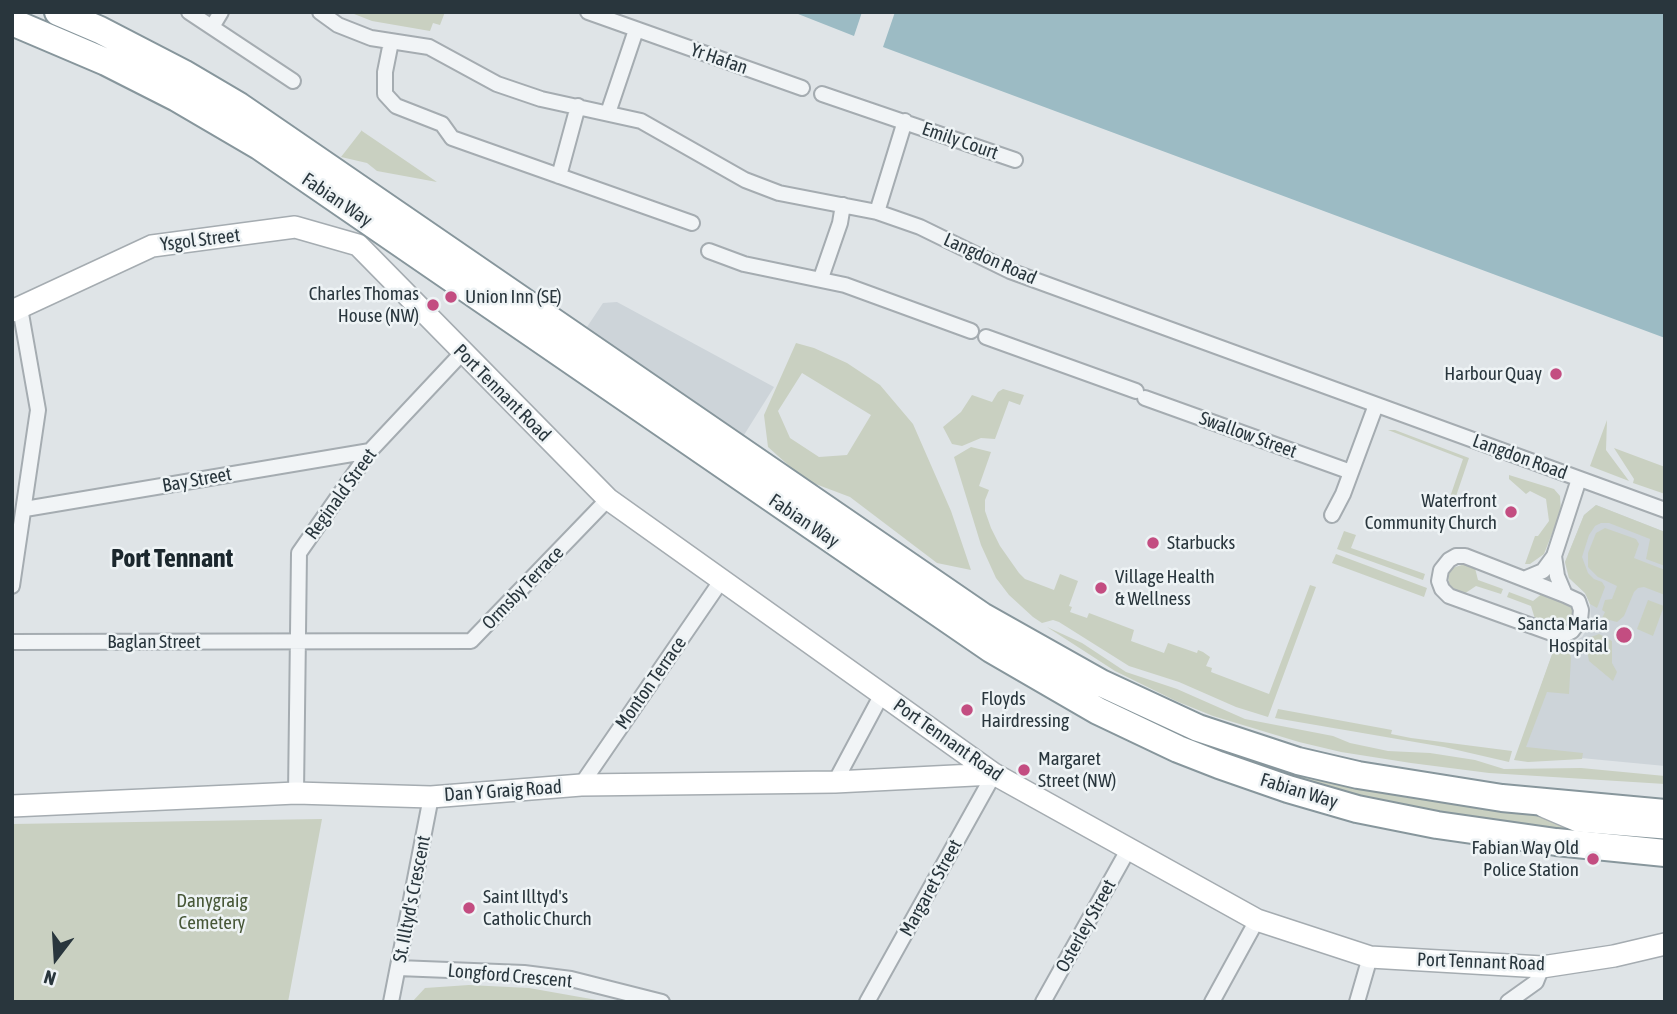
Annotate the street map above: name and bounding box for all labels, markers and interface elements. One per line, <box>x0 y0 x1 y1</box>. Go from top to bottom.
street label: Yr Hafan <box>687 39 751 79</box>
street label: Emily Court <box>919 117 1001 165</box>
street label: Fabian Way <box>297 168 377 232</box>
street label: Ysgol Street <box>159 224 241 256</box>
street label: Langdon Road <box>940 228 1040 290</box>
place label: Charles Thomas House (NW) <box>309 283 419 327</box>
place label: Union Inn (SE) <box>465 286 562 308</box>
marker: Union Inn (SE) <box>443 289 459 305</box>
marker: Charles Thomas House (NW) <box>425 297 441 313</box>
street label: Port Tennant Road <box>449 340 555 446</box>
place label: Harbour Quay <box>1444 363 1542 385</box>
marker: Harbour Quay <box>1548 366 1564 382</box>
street label: Swallow Street <box>1196 407 1300 463</box>
street label: Langdon Road <box>1469 429 1571 485</box>
street label: Reginald Street <box>300 444 382 544</box>
street label: Bay Street <box>161 463 233 497</box>
street label: Fabian Way <box>764 489 844 553</box>
place label: Waterfront Community Church <box>1365 490 1497 534</box>
marker: Waterfront Community Church <box>1503 504 1519 520</box>
place label: Starbucks <box>1167 532 1235 554</box>
marker: Starbucks <box>1145 535 1161 551</box>
street label: Ormsby Terrace <box>477 541 569 635</box>
district label: Port Tennant <box>111 543 233 575</box>
place label: Village Health & Wellness <box>1115 566 1215 610</box>
marker: Village Health & Wellness <box>1093 580 1109 596</box>
place label: Sancta Maria Hospital <box>1518 613 1608 657</box>
marker: Sancta Maria Hospital <box>1614 625 1634 645</box>
street label: Baglan Street <box>107 631 201 653</box>
street label: Monton Terrace <box>611 632 691 734</box>
place label: Floyds Hairdressing <box>981 688 1069 732</box>
street label: Port Tennant Road <box>889 694 1007 786</box>
marker: Floyds Hairdressing <box>959 702 975 718</box>
place label: Margaret Street (NW) <box>1038 748 1116 792</box>
marker: Margaret Street (NW) <box>1016 762 1032 778</box>
street label: Fabian Way <box>1257 768 1341 814</box>
street label: Dan Y Graig Road <box>443 776 563 806</box>
street label: St. Illtyd's Crescent <box>389 834 435 964</box>
street label: Margaret Street <box>895 836 967 940</box>
place label: Fabian Way Old Police Station <box>1471 837 1579 881</box>
marker: Fabian Way Old Police Station <box>1585 851 1601 867</box>
street label: Osterley Street <box>1051 876 1121 976</box>
place label: Saint Illtyd's Catholic Church <box>483 886 592 930</box>
park label: Danygraig Cemetery <box>176 890 248 934</box>
marker: Saint Illtyd's Catholic Church <box>461 900 477 916</box>
north arrow <box>21 923 91 993</box>
street label: Port Tennant Road <box>1417 948 1545 976</box>
street label: Longford Crescent <box>447 959 573 993</box>
text: N <box>41 966 58 990</box>

